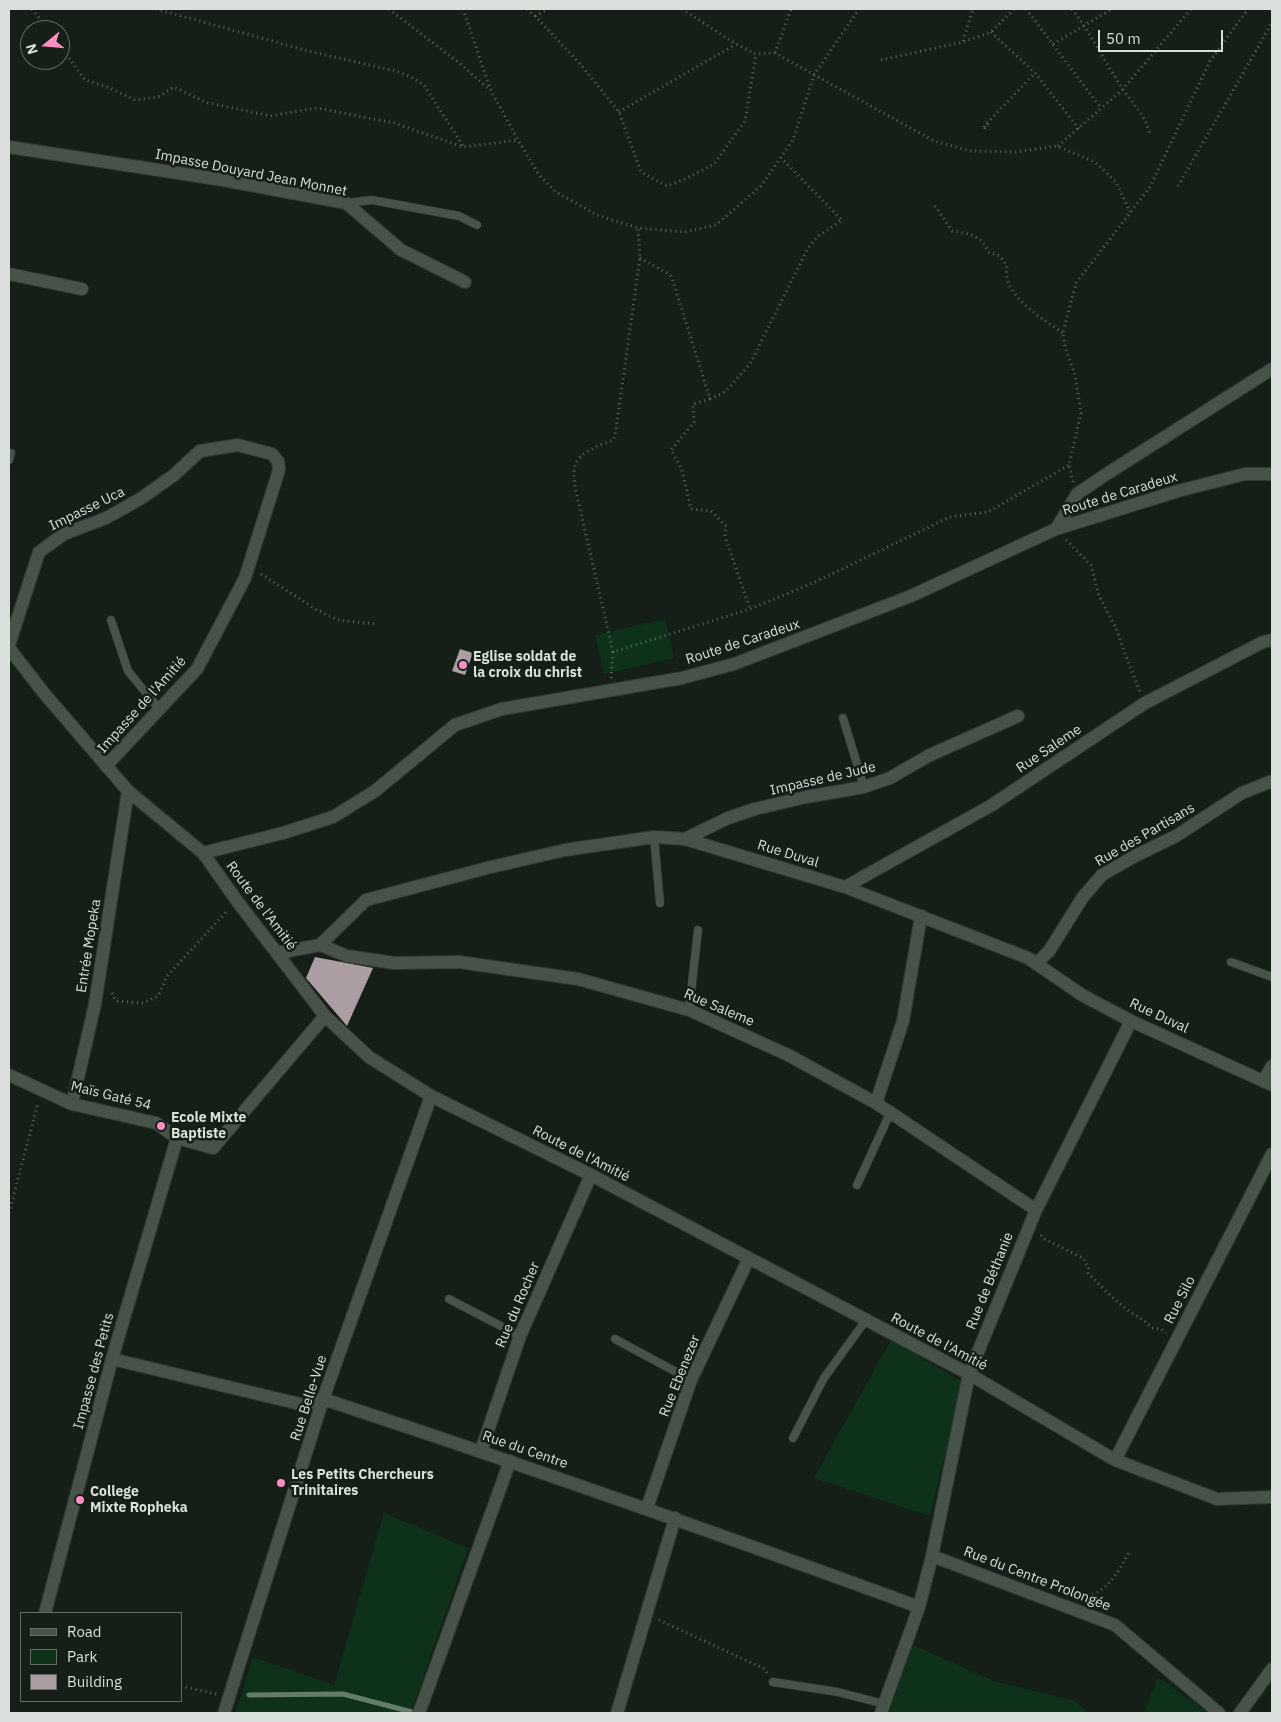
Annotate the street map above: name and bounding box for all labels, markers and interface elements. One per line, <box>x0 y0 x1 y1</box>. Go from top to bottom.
north arrow <box>20 20 70 70</box>
scale bar <box>1101 20 1226 52</box>
text: 50 m <box>1106 29 1141 48</box>
text: N <box>22 42 42 57</box>
street label: Impasse Douyard Jean Monnet <box>154 146 348 200</box>
street label: Route de Caradeux <box>1061 469 1179 519</box>
street label: Impasse Uca <box>46 483 128 535</box>
street label: Route de Caradeux <box>684 616 802 668</box>
place label: Eglise soldat de la croix du christ <box>473 649 582 682</box>
street label: Impasse de l'Amitié <box>94 653 190 757</box>
marker: Eglise soldat de la croix du christ <box>457 659 469 671</box>
street label: Rue Saleme <box>1013 721 1085 777</box>
street label: Impasse de Jude <box>769 759 877 799</box>
street label: Rue des Partisans <box>1092 800 1198 870</box>
street label: Rue Duval <box>755 837 821 871</box>
street label: Route de l'Amitié <box>222 858 300 954</box>
street label: Entrée Mopeka <box>73 898 105 994</box>
street label: Rue Saleme <box>681 986 757 1030</box>
street label: Rue Duval <box>1127 995 1191 1037</box>
street label: Maïs Gaté 54 <box>69 1078 153 1114</box>
place label: Ecole Mixte Baptiste <box>171 1110 246 1142</box>
marker: Ecole Mixte Baptiste <box>155 1120 167 1132</box>
street label: Route de l'Amitié <box>530 1122 632 1186</box>
street label: Rue de Béthanie <box>963 1230 1017 1332</box>
street label: Rue du Rocher <box>492 1260 544 1350</box>
street label: Rue Silo <box>1161 1273 1199 1327</box>
street label: Route de l'Amitié <box>888 1310 990 1374</box>
street label: Impasse des Petits <box>70 1311 118 1431</box>
street label: Rue Ebenezer <box>656 1333 704 1419</box>
street label: Rue Belle-Vue <box>287 1353 331 1443</box>
street label: Rue du Centre <box>480 1428 570 1472</box>
place label: Les Petits Chercheurs Trinitaires <box>291 1467 434 1500</box>
marker: Les Petits Chercheurs Trinitaires <box>275 1477 287 1489</box>
place label: College Mixte Ropheka <box>90 1484 188 1516</box>
marker: College Mixte Ropheka <box>74 1494 86 1506</box>
street label: Rue du Centre Prolongée <box>961 1543 1113 1615</box>
legend <box>20 1612 182 1702</box>
text: Road <box>67 1622 102 1641</box>
text: Park <box>67 1647 97 1666</box>
text: Building <box>67 1672 122 1691</box>

